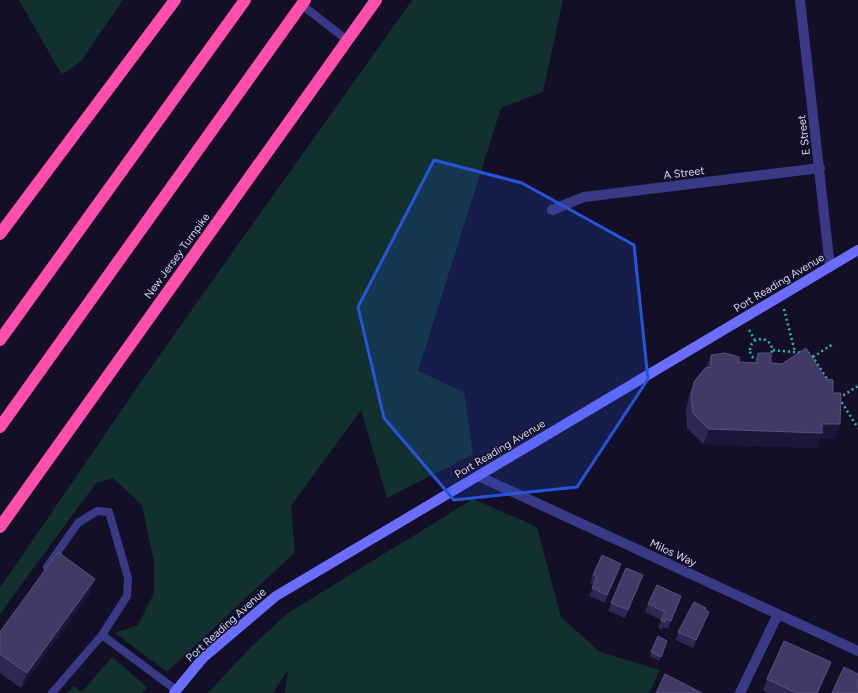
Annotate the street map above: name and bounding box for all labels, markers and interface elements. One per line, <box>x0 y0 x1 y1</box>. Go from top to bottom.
street label: E Street <box>795 114 813 156</box>
street label: A Street <box>663 164 705 182</box>
street label: New Jersey Turnpike <box>142 211 212 301</box>
street label: Port Reading Avenue <box>731 251 827 315</box>
street label: Port Reading Avenue <box>452 417 548 481</box>
street label: Milos Way <box>648 537 699 570</box>
street label: Port Reading Avenue <box>183 586 269 664</box>

